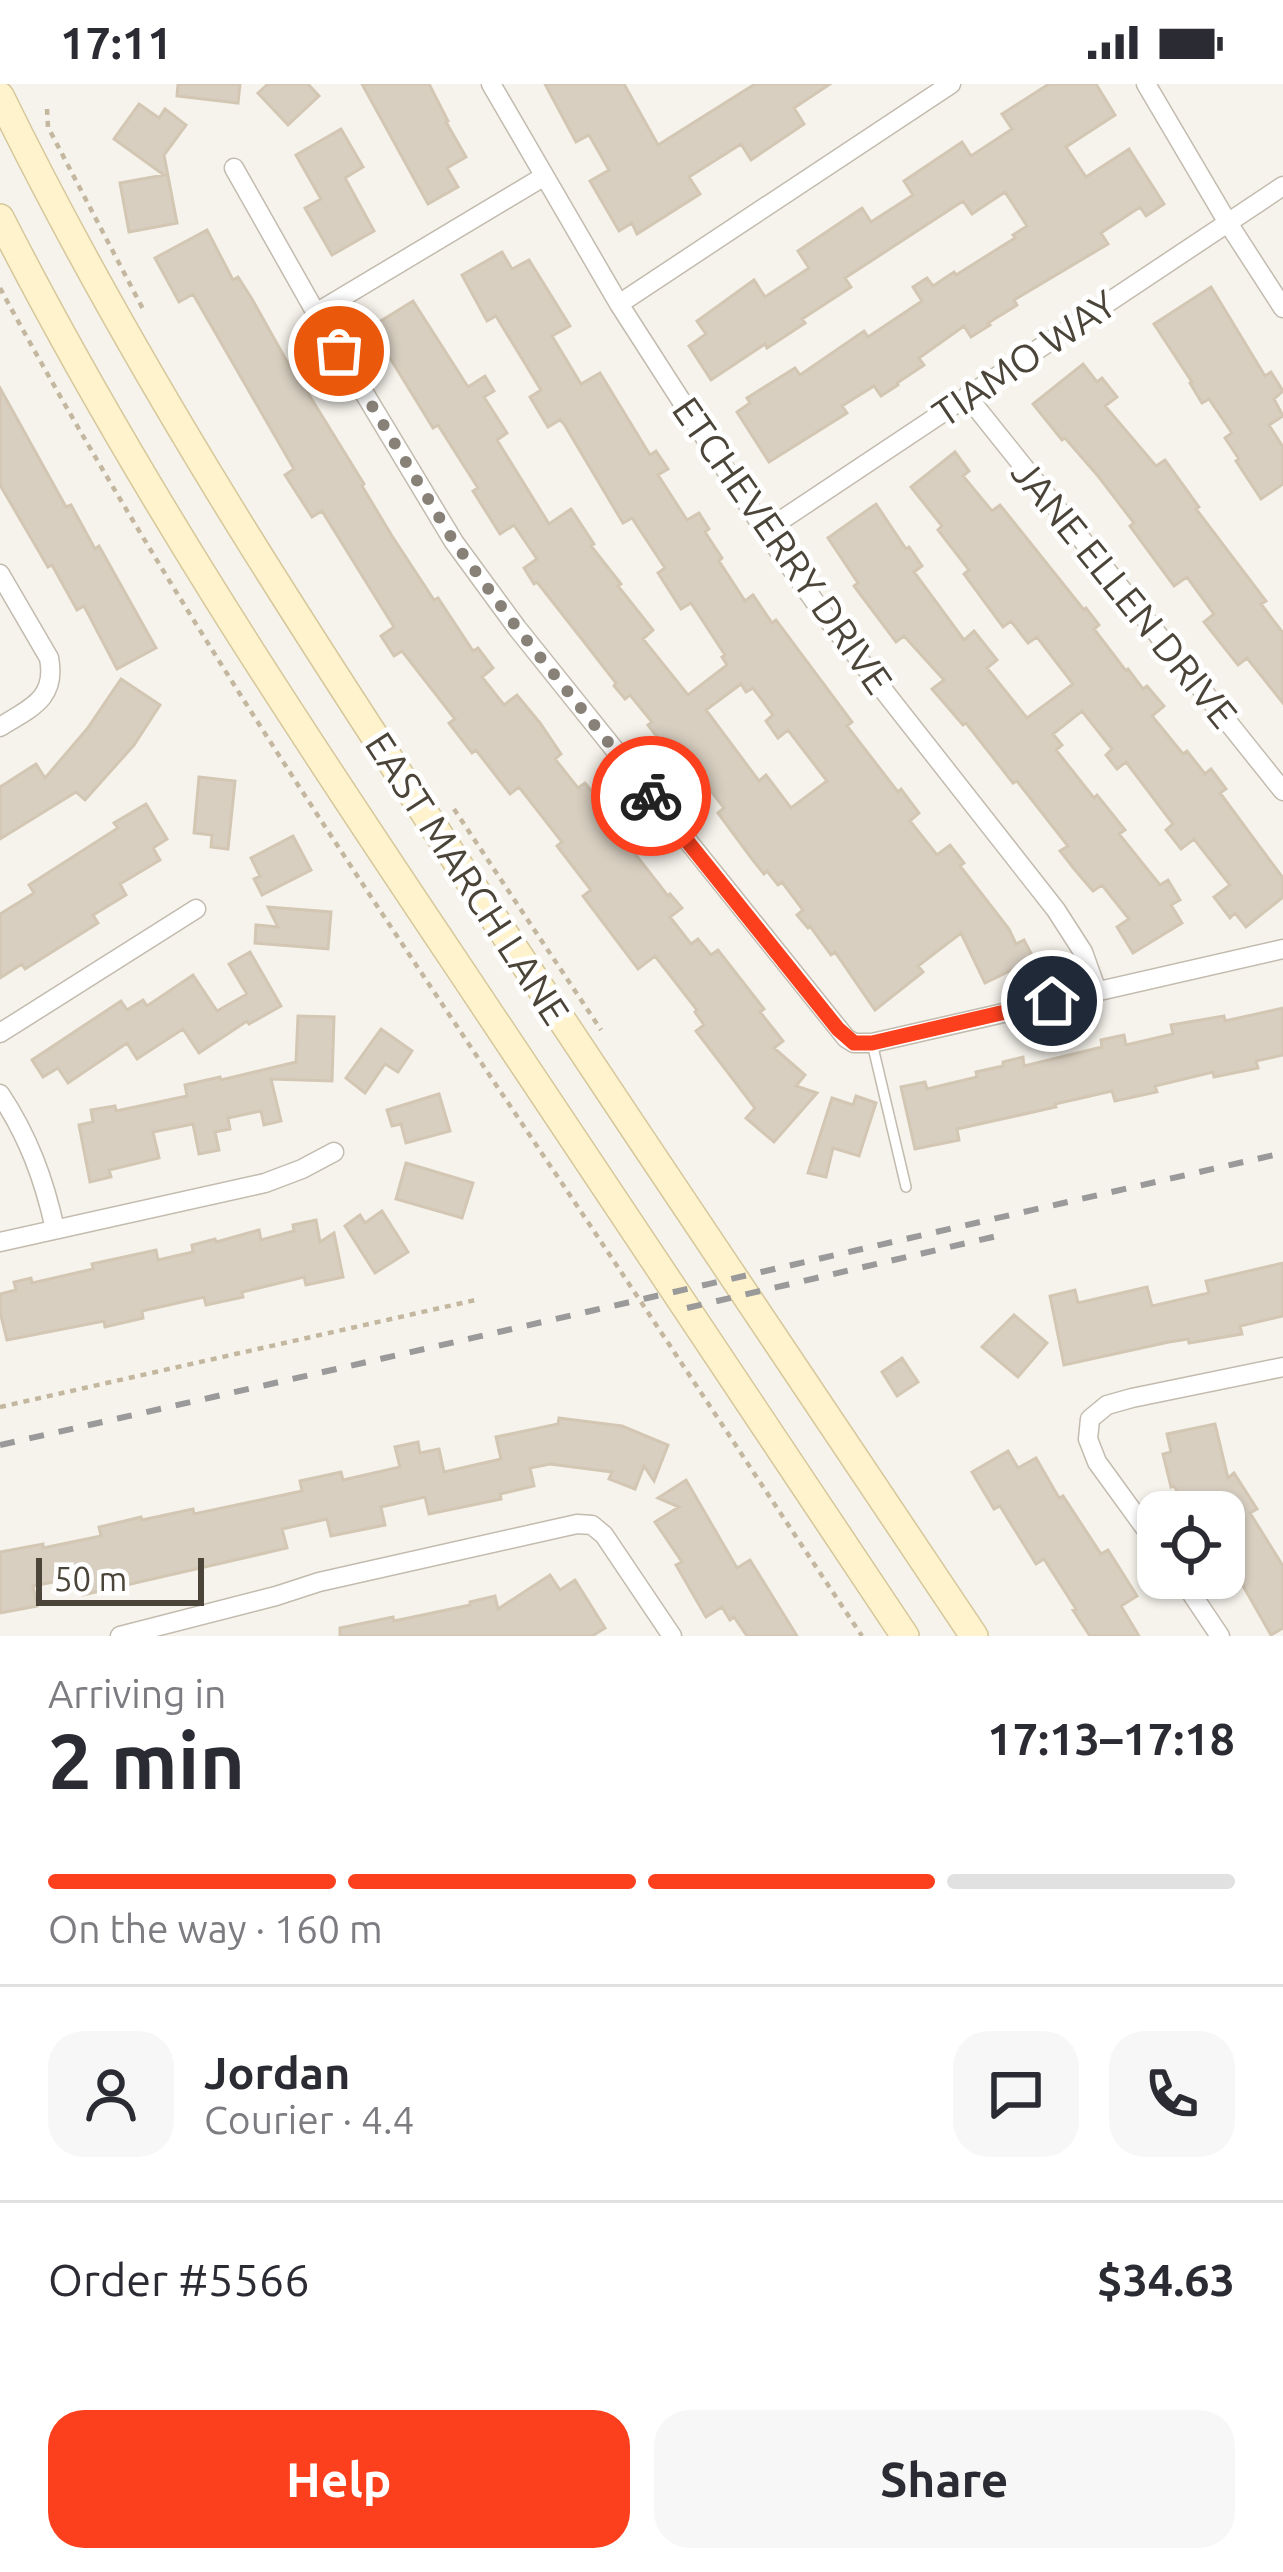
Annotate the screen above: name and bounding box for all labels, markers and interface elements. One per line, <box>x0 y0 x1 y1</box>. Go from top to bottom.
text: 17:11 <box>60 17 173 68</box>
street label: TIAMO WAY <box>925 281 1124 435</box>
pin <box>288 300 390 402</box>
icon: bag <box>306 318 372 384</box>
street label: ETCHEVERRY DRIVE <box>665 389 901 701</box>
street label: JANE ELLEN DRIVE <box>1004 451 1246 735</box>
street label: EAST MARCH LANE <box>358 724 578 1032</box>
courier <box>591 736 711 856</box>
icon: bike <box>618 763 684 829</box>
pin <box>1001 950 1103 1052</box>
icon: home <box>1019 968 1085 1034</box>
map controls <box>1137 1491 1245 1599</box>
button: locate <box>1137 1491 1245 1599</box>
scale bar <box>36 1552 204 1605</box>
text: 50 m <box>54 1560 127 1597</box>
text: Arriving in <box>48 1672 226 1715</box>
text: 17:13–17:18 <box>987 1713 1235 1764</box>
text: 2 min <box>48 1716 245 1804</box>
text: On the way · 160 m <box>48 1907 383 1950</box>
button: person <box>48 2031 174 2157</box>
button: chat <box>953 2031 1079 2157</box>
button: phone <box>1109 2031 1235 2157</box>
text: Jordan <box>204 2047 350 2098</box>
text: Courier · 4.4 <box>204 2098 415 2141</box>
text: Order #5566 <box>48 2254 310 2305</box>
text: $34.63 <box>1097 2254 1235 2305</box>
button: Help <box>48 2410 630 2548</box>
button: Share <box>654 2410 1235 2548</box>

